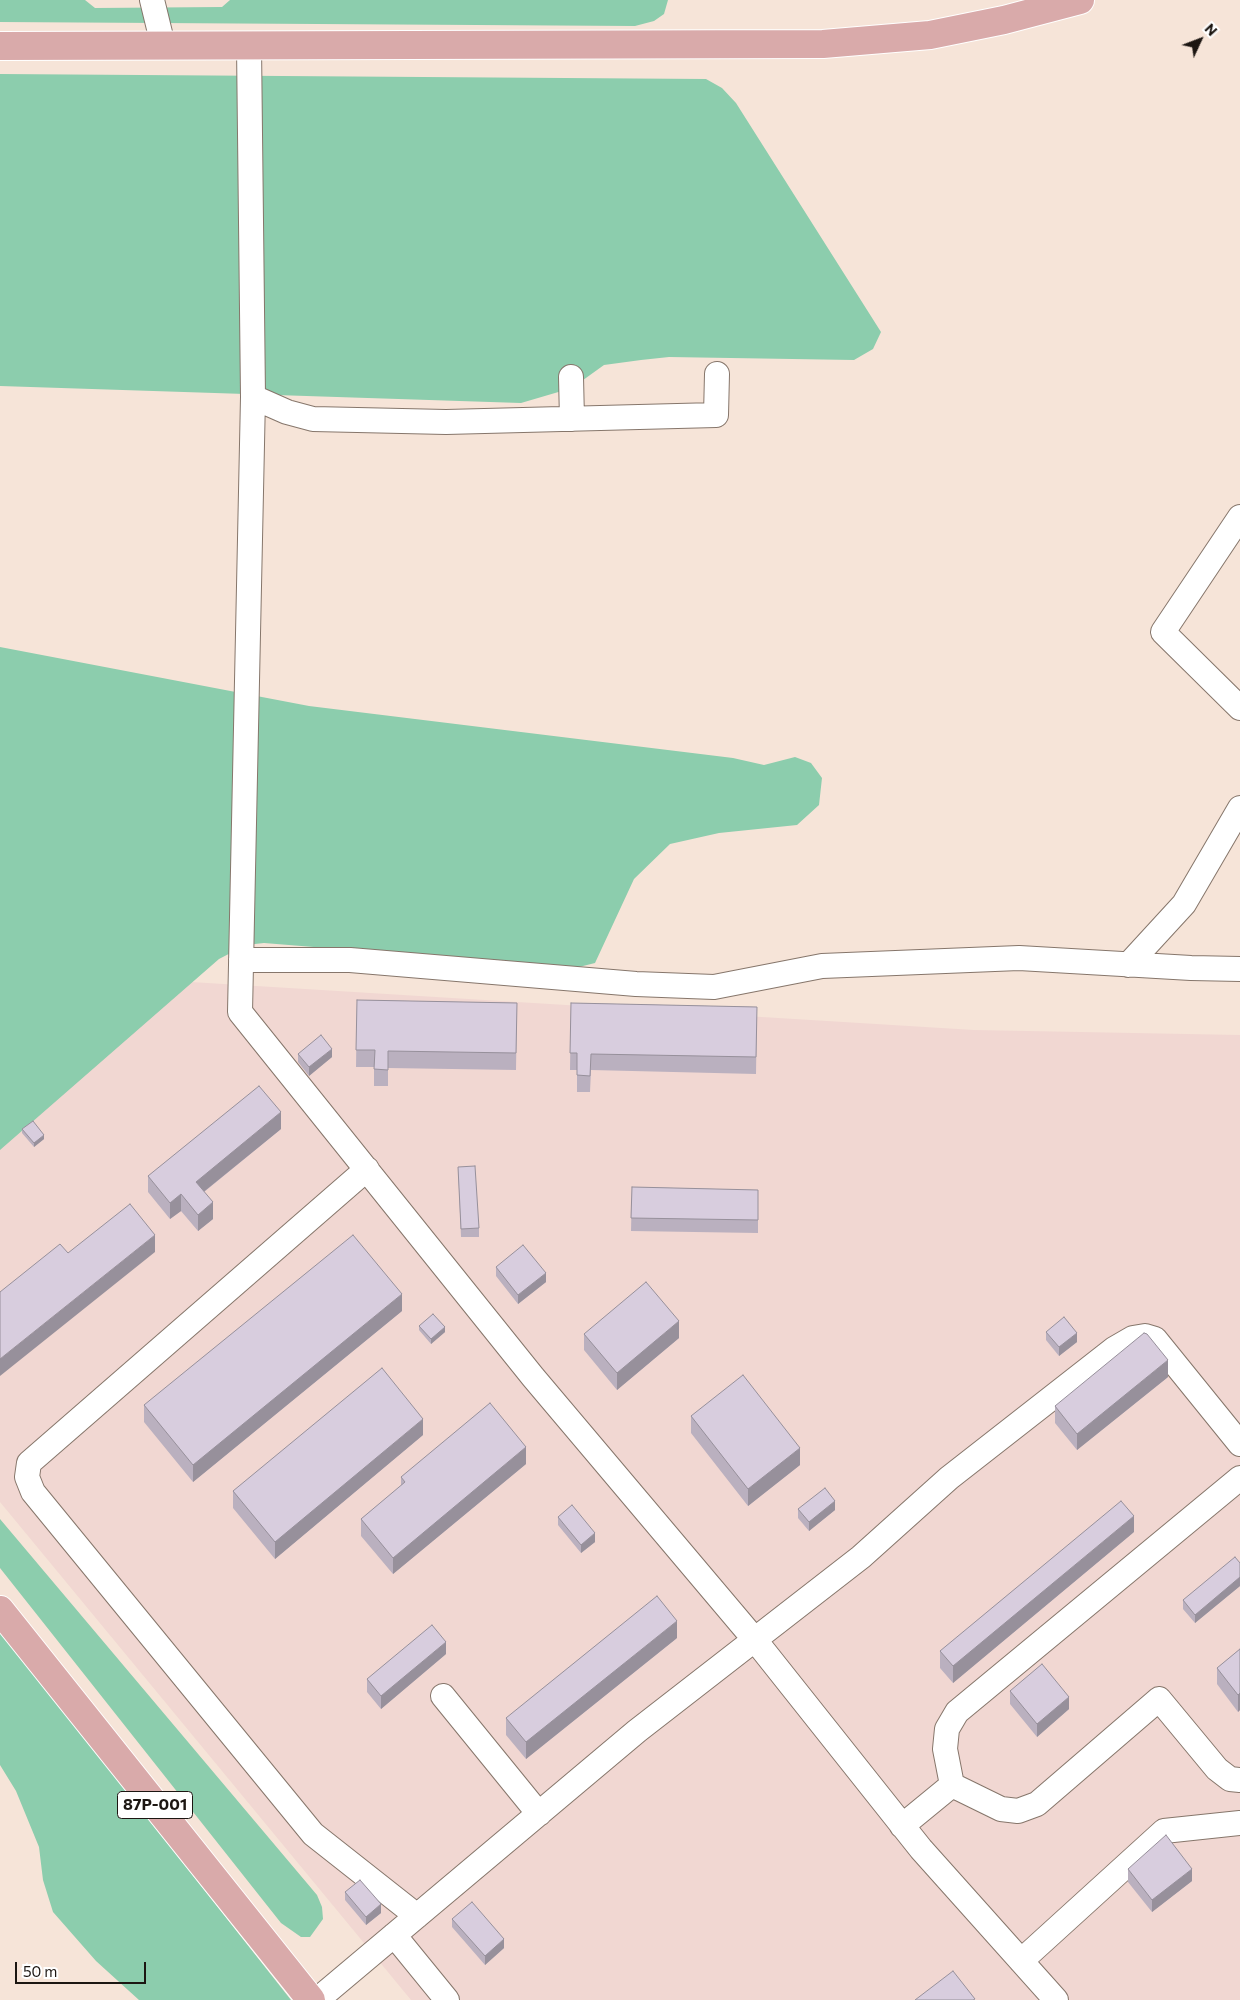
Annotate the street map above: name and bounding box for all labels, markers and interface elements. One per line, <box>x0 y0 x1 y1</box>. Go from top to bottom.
north arrow <box>1175 15 1225 65</box>
text: N <box>1202 20 1221 39</box>
road number: 87Р-001 <box>118 1792 192 1818</box>
scale bar <box>18 1952 149 1984</box>
text: 50 m <box>23 1962 57 1980</box>

